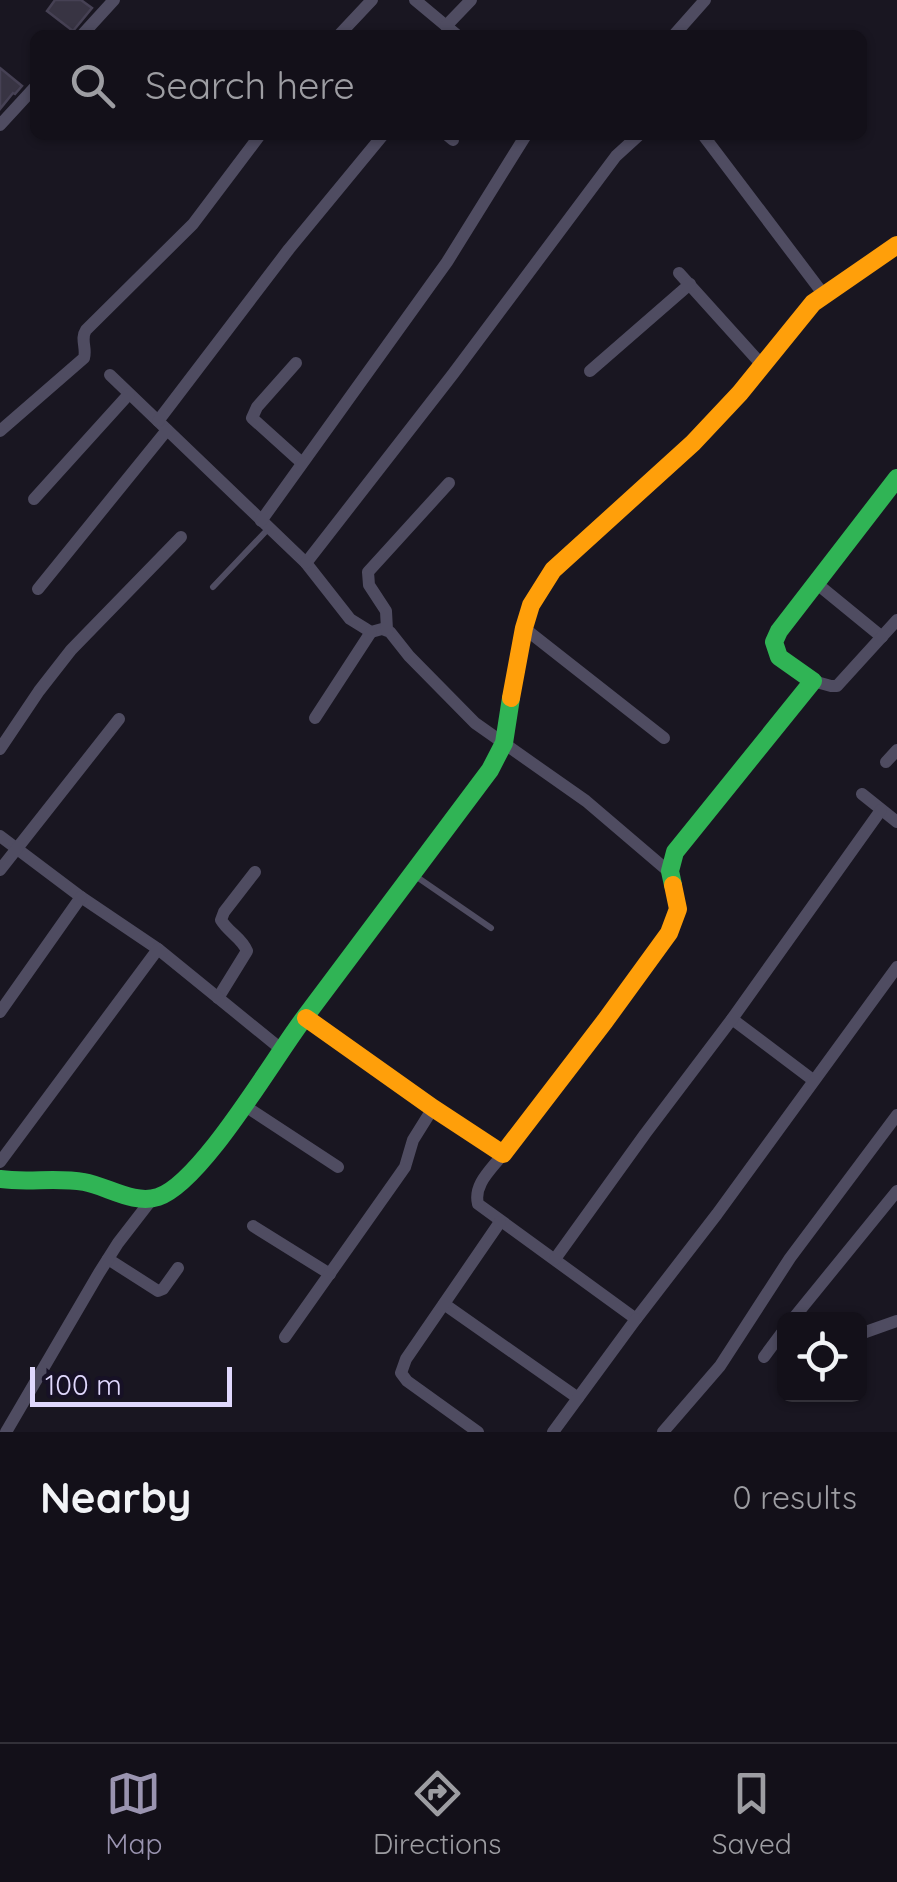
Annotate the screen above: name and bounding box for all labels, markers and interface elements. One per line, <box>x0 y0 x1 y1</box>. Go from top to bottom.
search box <box>30 30 867 140</box>
icon: search <box>65 58 120 113</box>
text: Search here <box>145 61 355 109</box>
map controls <box>777 1312 867 1402</box>
button: locate <box>777 1312 867 1402</box>
scale bar <box>30 1362 232 1406</box>
text: 100 m <box>45 1367 122 1402</box>
text: Nearby <box>40 1471 191 1524</box>
text: 0 results <box>733 1477 857 1517</box>
tab: Map <box>105 1766 162 1861</box>
tab: Directions <box>373 1766 501 1861</box>
tab: Saved <box>712 1766 792 1861</box>

